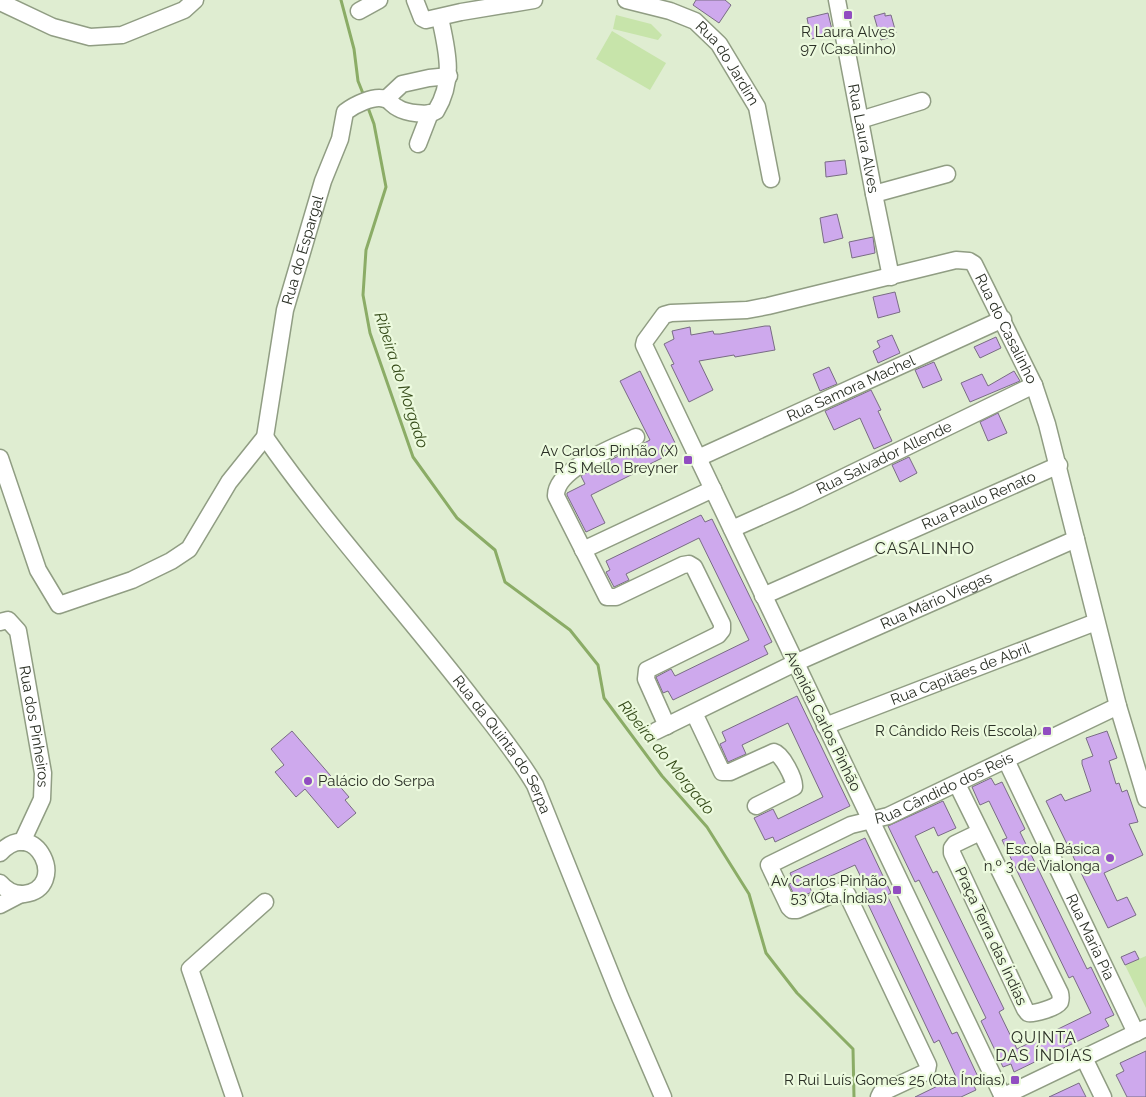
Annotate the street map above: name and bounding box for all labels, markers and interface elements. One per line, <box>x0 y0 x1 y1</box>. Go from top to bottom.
marker: R Laura Alves 97 (Casalinho) <box>842 9 854 21</box>
street label: Rua do Jardim <box>692 17 763 109</box>
place label: R Laura Alves 97 (Casalinho) <box>800 23 896 58</box>
street label: Rua Laura Alves <box>844 82 883 195</box>
street label: Rua do Espargal <box>278 192 328 307</box>
street label: Rua do Casalinho <box>971 271 1041 387</box>
water label: Ribeira do Morgado <box>371 310 432 451</box>
street label: Rua Samora Machel <box>784 351 919 425</box>
street label: Rua Salvador Allende <box>813 417 955 498</box>
place label: Av Carlos Pinhão (X) R S Mello Breyner <box>541 442 679 477</box>
marker: Av Carlos Pinhão (X) R S Mello Breyner <box>682 454 694 466</box>
street label: Rua Paulo Renato <box>919 467 1039 534</box>
district label: CASALINHO <box>875 539 975 558</box>
street label: Rua Mário Viegas <box>878 568 995 633</box>
street label: Rua Capitães de Abril <box>888 639 1034 709</box>
street label: Avenida Carlos Pinhão <box>781 648 865 794</box>
street label: Rua dos Pinheiros <box>15 664 52 788</box>
street label: Rua da Quinta do Serpa <box>449 672 555 816</box>
water label: Ribeira do Morgado <box>615 696 719 818</box>
place label: R Cândido Reis (Escola) <box>875 722 1037 740</box>
marker: R Cândido Reis (Escola) <box>1041 725 1053 737</box>
street label: Rua Cândido dos Reis <box>873 748 1016 828</box>
place label: Palácio do Serpa <box>318 772 435 790</box>
marker: Palácio do Serpa <box>302 775 314 787</box>
place label: Escola Básica n.º 3 de Vialonga <box>984 840 1100 875</box>
marker: Escola Básica n.º 3 de Vialonga <box>1104 852 1116 864</box>
street label: Praça Terra das Índias <box>951 864 1031 1008</box>
place label: Av Carlos Pinhão 53 (Qta Índias) <box>771 872 887 907</box>
marker: Av Carlos Pinhão 53 (Qta Índias) <box>891 884 903 896</box>
street label: Rua Maria Pia <box>1062 891 1118 983</box>
district label: QUINTA DAS ÍNDIAS <box>995 1028 1093 1065</box>
place label: R Rui Luís Gomes 25 (Qta Índias) <box>784 1071 1005 1089</box>
marker: R Rui Luís Gomes 25 (Qta Índias) <box>1009 1074 1021 1086</box>

